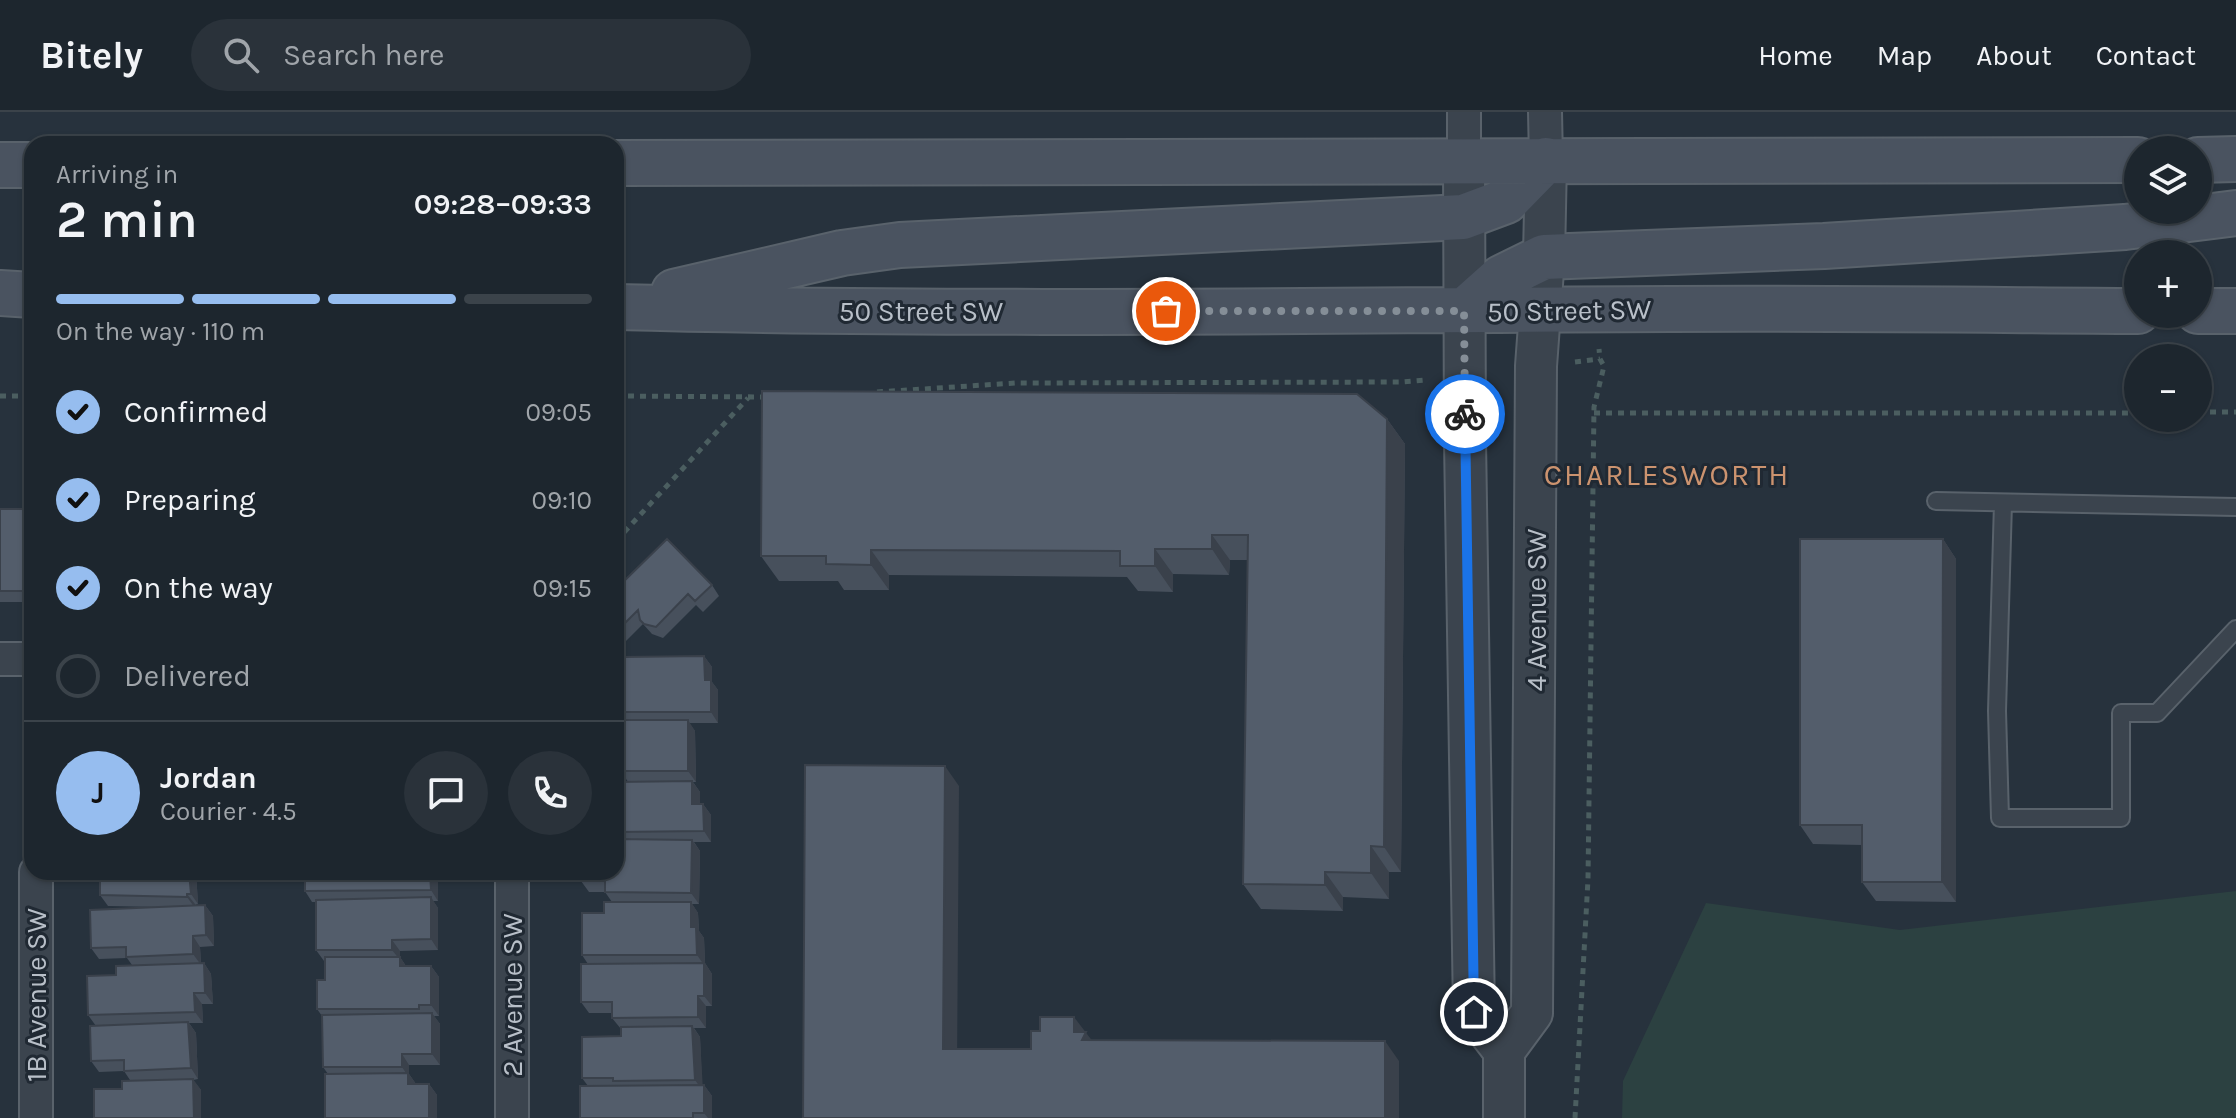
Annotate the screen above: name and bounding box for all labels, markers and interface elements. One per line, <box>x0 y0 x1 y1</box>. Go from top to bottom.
search box <box>191 19 751 91</box>
text: Bitely <box>40 33 143 78</box>
icon: search <box>219 33 263 77</box>
text: Search here <box>283 37 444 73</box>
text: Home <box>1758 39 1833 72</box>
text: Map <box>1877 39 1932 72</box>
text: About <box>1976 39 2052 72</box>
text: Contact <box>2096 39 2196 72</box>
map controls <box>2124 136 2212 432</box>
button: layers <box>2124 136 2212 224</box>
text: Arriving in <box>56 159 178 190</box>
text: 09:28–09:33 <box>414 186 592 222</box>
text: 2 min <box>56 189 198 250</box>
button: + <box>2124 240 2212 328</box>
pin <box>1132 277 1200 345</box>
icon: bag <box>1144 289 1188 333</box>
street label: 50 Street SW <box>1486 293 1652 328</box>
street label: 50 Street SW <box>839 295 1003 328</box>
text: On the way · 110 m <box>56 316 265 347</box>
button: − <box>2124 344 2212 432</box>
courier <box>1425 374 1505 454</box>
icon: check <box>56 390 100 434</box>
icon: bike <box>1443 392 1487 436</box>
text: Confirmed <box>124 394 268 430</box>
text: 09:05 <box>525 397 592 428</box>
district label: CHARLESWORTH <box>1544 457 1790 493</box>
icon: check <box>56 478 100 522</box>
text: Preparing <box>124 482 256 518</box>
text: 09:10 <box>531 485 592 516</box>
street label: 4 Avenue SW <box>1520 528 1553 692</box>
icon: check <box>56 566 100 610</box>
text: On the way <box>124 570 273 606</box>
text: 09:15 <box>532 573 592 604</box>
text: Delivered <box>124 658 251 694</box>
button: chat <box>404 751 488 835</box>
button: phone <box>508 751 592 835</box>
text: Jordan <box>160 760 257 796</box>
text: J <box>91 775 105 811</box>
text: Courier · 4.5 <box>160 796 297 827</box>
street label: 1B Avenue SW <box>20 908 53 1082</box>
street label: 2 Avenue SW <box>496 913 529 1077</box>
pin <box>1440 978 1508 1046</box>
icon: home <box>1452 990 1496 1034</box>

